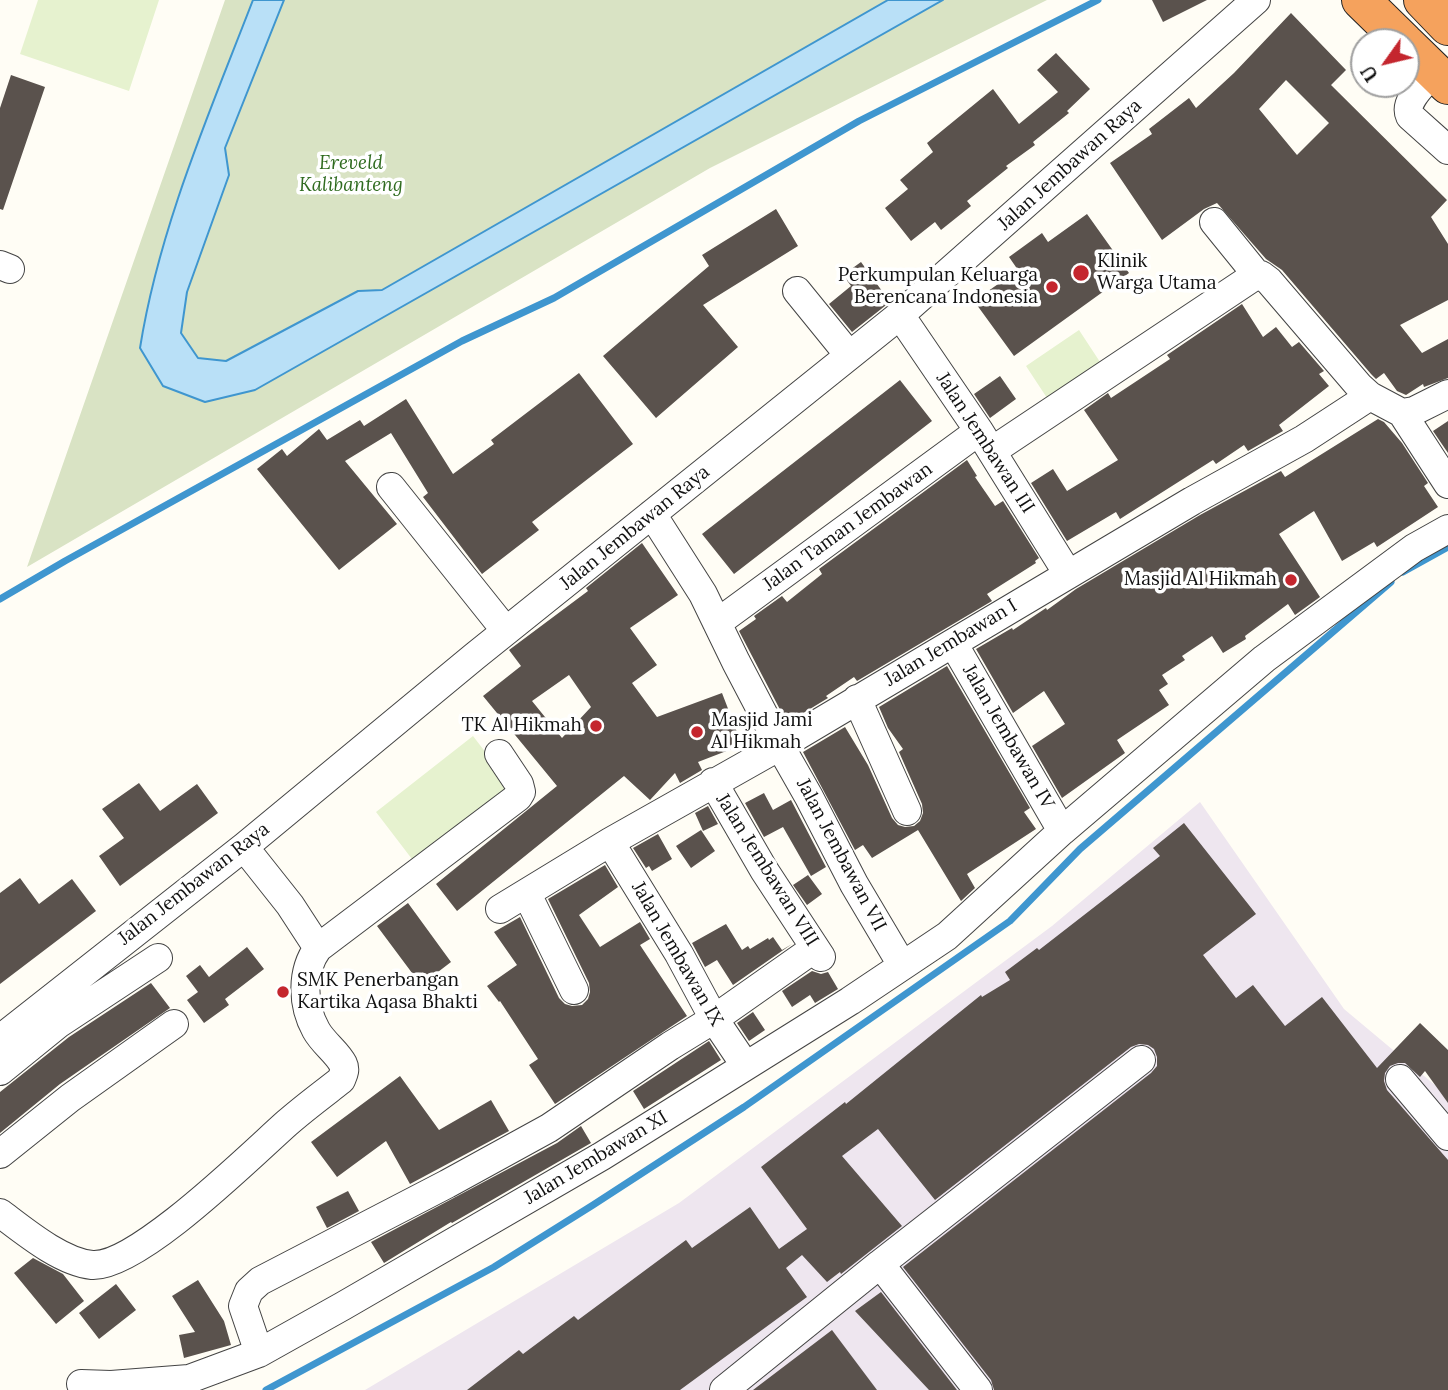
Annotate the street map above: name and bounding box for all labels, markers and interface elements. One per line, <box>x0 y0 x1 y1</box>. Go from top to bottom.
north arrow <box>1350 28 1420 98</box>
text: U <box>1355 61 1383 86</box>
street label: Jalan Jembawan Raya <box>993 94 1147 236</box>
park label: Ereveld Kalibanteng <box>299 153 403 197</box>
place label: Klinik Warga Utama <box>1097 251 1217 295</box>
marker: Klinik Warga Utama <box>1071 263 1091 283</box>
place label: Perkumpulan Keluarga Berencana Indonesia <box>838 265 1038 309</box>
marker: Perkumpulan Keluarga Berencana Indonesia <box>1044 279 1060 295</box>
street label: Jalan Jembawan III <box>931 368 1039 518</box>
street label: Jalan Taman Jembawan <box>759 458 937 596</box>
street label: Jalan Jembawan Raya <box>556 461 714 595</box>
place label: Masjid Al Hikmah <box>1124 569 1277 591</box>
marker: Masjid Al Hikmah <box>1283 572 1299 588</box>
street label: Jalan Jembawan I <box>881 594 1021 692</box>
street label: Jalan Jembawan IV <box>957 661 1059 813</box>
place label: Masjid Jami Al Hikmah <box>711 710 813 754</box>
place label: TK Al Hikmah <box>461 715 582 737</box>
marker: TK Al Hikmah <box>588 718 604 734</box>
marker: Masjid Jami Al Hikmah <box>689 724 705 740</box>
street label: Jalan Jembawan VII <box>791 775 891 935</box>
street label: Jalan Jembawan VIII <box>711 789 823 951</box>
street label: Jalan Jembawan Raya <box>114 818 274 950</box>
street label: Jalan Jembawan IX <box>626 878 728 1030</box>
place label: SMK Penerbangan Kartika Aqasa Bhakti <box>297 970 478 1014</box>
marker: SMK Penerbangan Kartika Aqasa Bhakti <box>275 984 291 1000</box>
street label: Jalan Jembawan XI <box>520 1106 672 1210</box>

